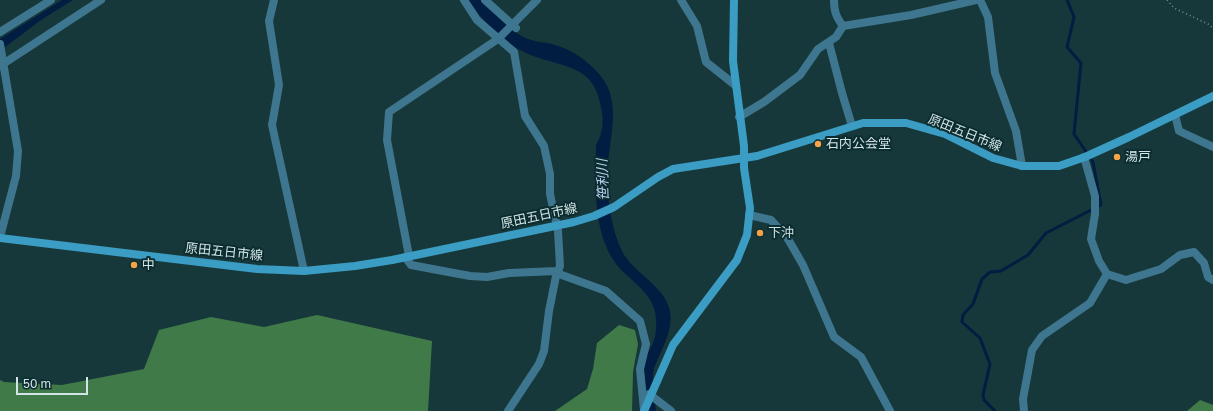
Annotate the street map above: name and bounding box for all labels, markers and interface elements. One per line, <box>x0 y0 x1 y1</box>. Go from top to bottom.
street label: 原田五日市線 <box>926 111 1004 155</box>
place label: 石内公会堂 <box>826 136 891 152</box>
marker: 石内公会堂 <box>813 139 823 149</box>
place label: 湯戸 <box>1125 149 1151 165</box>
marker: 湯戸 <box>1112 152 1122 162</box>
water label: 笹利川 <box>594 159 612 201</box>
street label: 原田五日市線 <box>499 200 579 232</box>
place label: 下沖 <box>768 225 794 241</box>
marker: 下沖 <box>755 228 765 238</box>
street label: 原田五日市線 <box>184 240 264 264</box>
place label: 中 <box>142 257 155 273</box>
marker: 中 <box>129 260 139 270</box>
scale bar <box>18 369 90 395</box>
text: 50 m <box>23 376 51 391</box>

